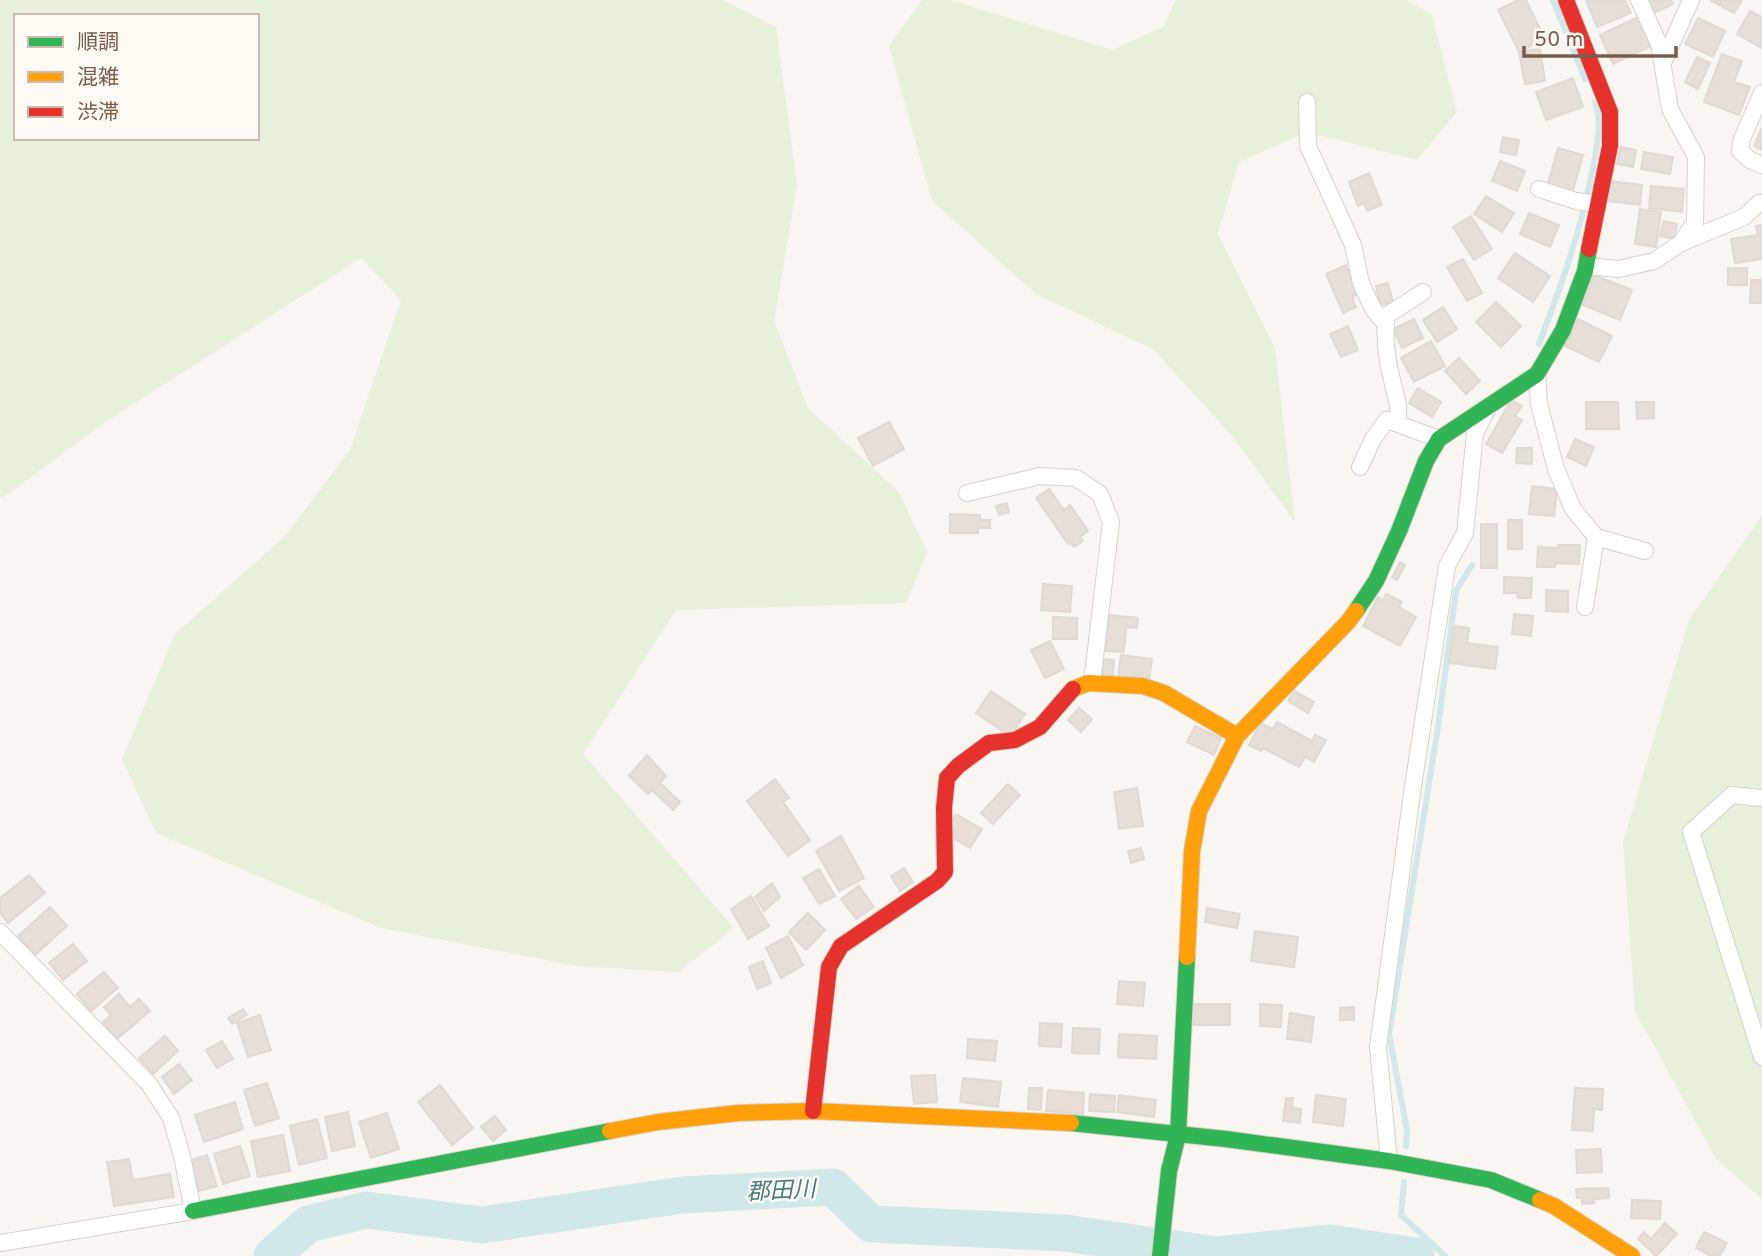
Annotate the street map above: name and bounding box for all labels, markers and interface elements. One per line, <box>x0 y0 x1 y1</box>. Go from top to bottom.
legend <box>14 14 259 140</box>
scale bar <box>1524 14 1676 58</box>
text: 50 m <box>1534 27 1583 54</box>
text: 順調 <box>77 30 119 57</box>
text: 混雑 <box>77 65 119 92</box>
text: 渋滞 <box>77 100 119 127</box>
water label: 郡田川 <box>746 1176 819 1209</box>

